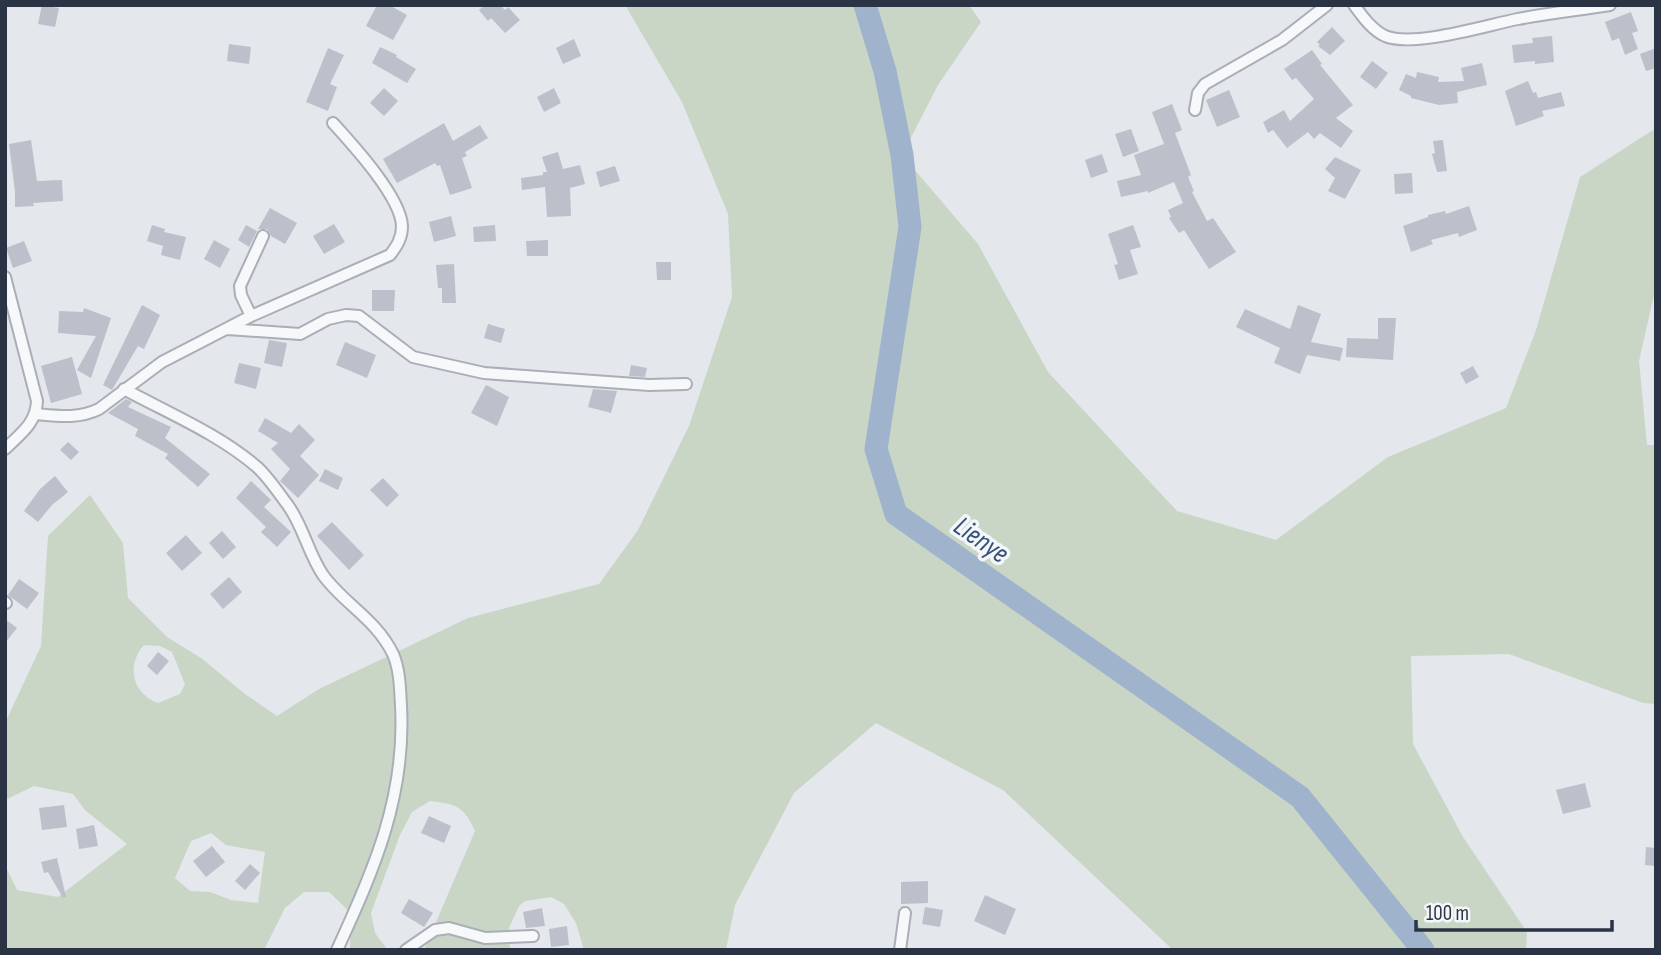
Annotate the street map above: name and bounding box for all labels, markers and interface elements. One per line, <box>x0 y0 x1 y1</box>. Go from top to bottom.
water label: Lienye <box>947 510 1015 571</box>
scale bar <box>1416 888 1612 932</box>
text: 100 m <box>1426 901 1469 926</box>

